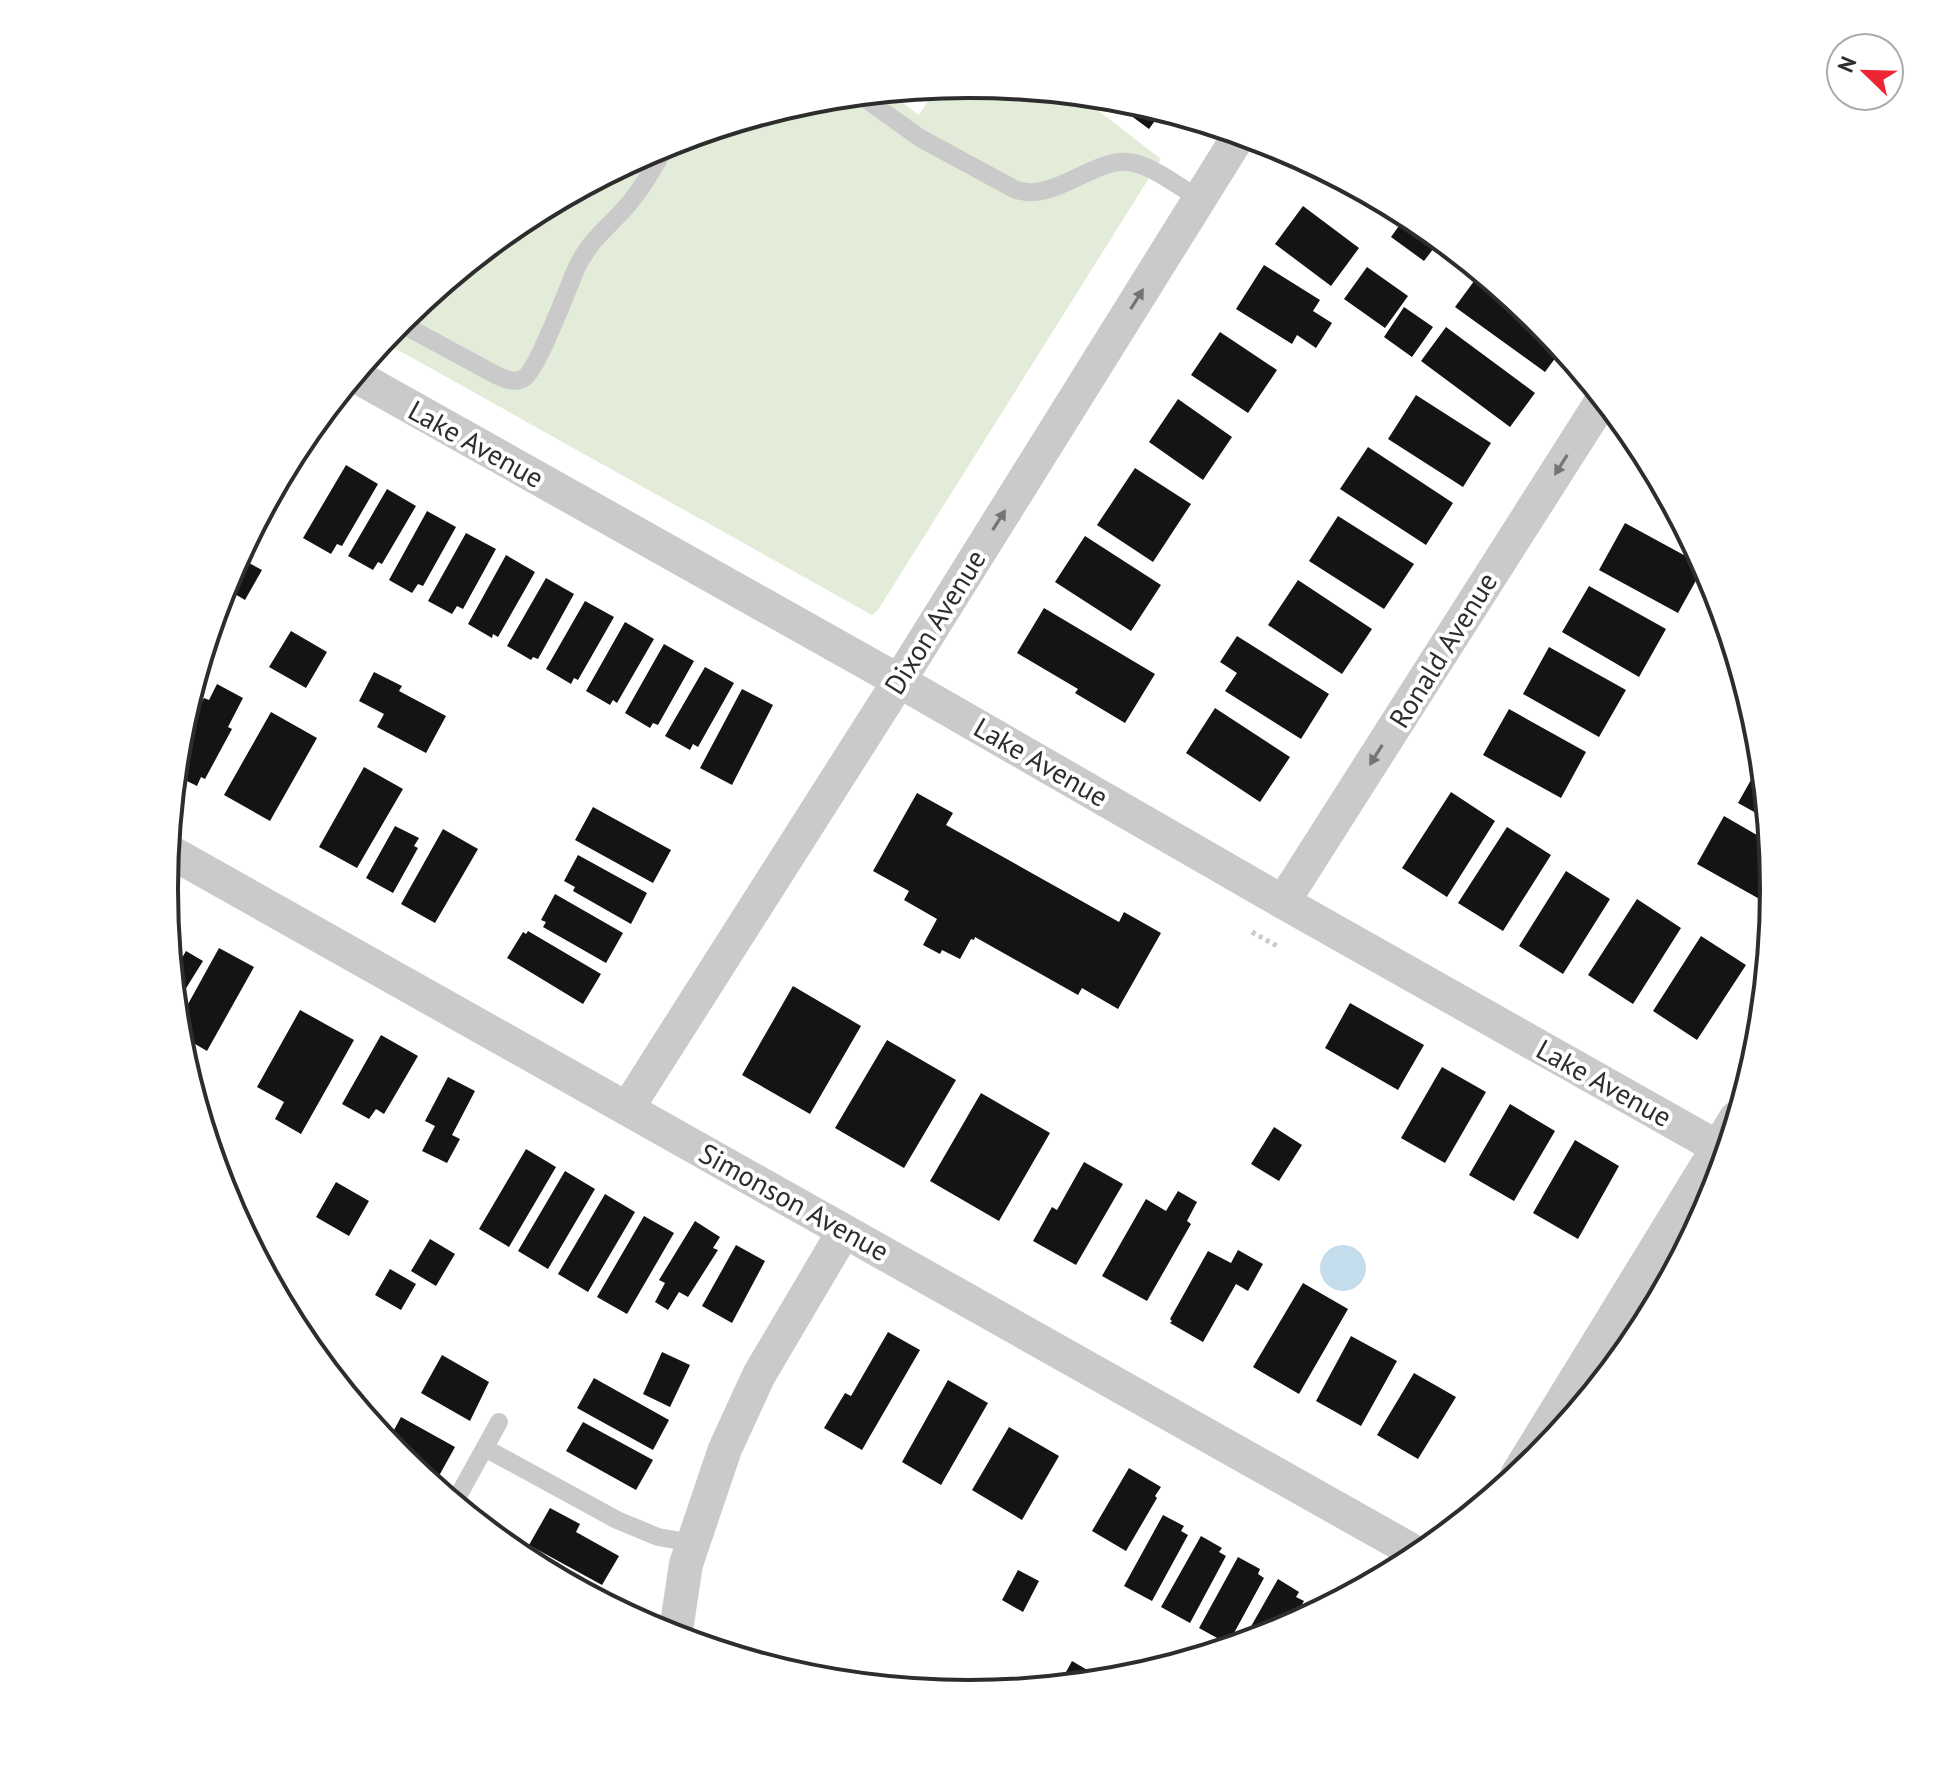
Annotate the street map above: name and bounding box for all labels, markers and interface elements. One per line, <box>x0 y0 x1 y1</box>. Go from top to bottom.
north arrow <box>1825 32 1905 112</box>
text: N <box>1831 52 1862 76</box>
one-way arrow <box>1130 288 1144 310</box>
street label: Lake Avenue <box>402 391 550 496</box>
one-way arrow <box>1554 454 1568 476</box>
one-way arrow <box>992 509 1006 531</box>
street label: Dixon Avenue <box>875 542 994 701</box>
street label: Ronald Avenue <box>1380 565 1505 735</box>
street label: Lake Avenue <box>967 708 1115 815</box>
one-way arrow <box>1370 744 1384 766</box>
street label: Lake Avenue <box>1530 1030 1678 1135</box>
street label: Simonson Avenue <box>693 1134 896 1269</box>

